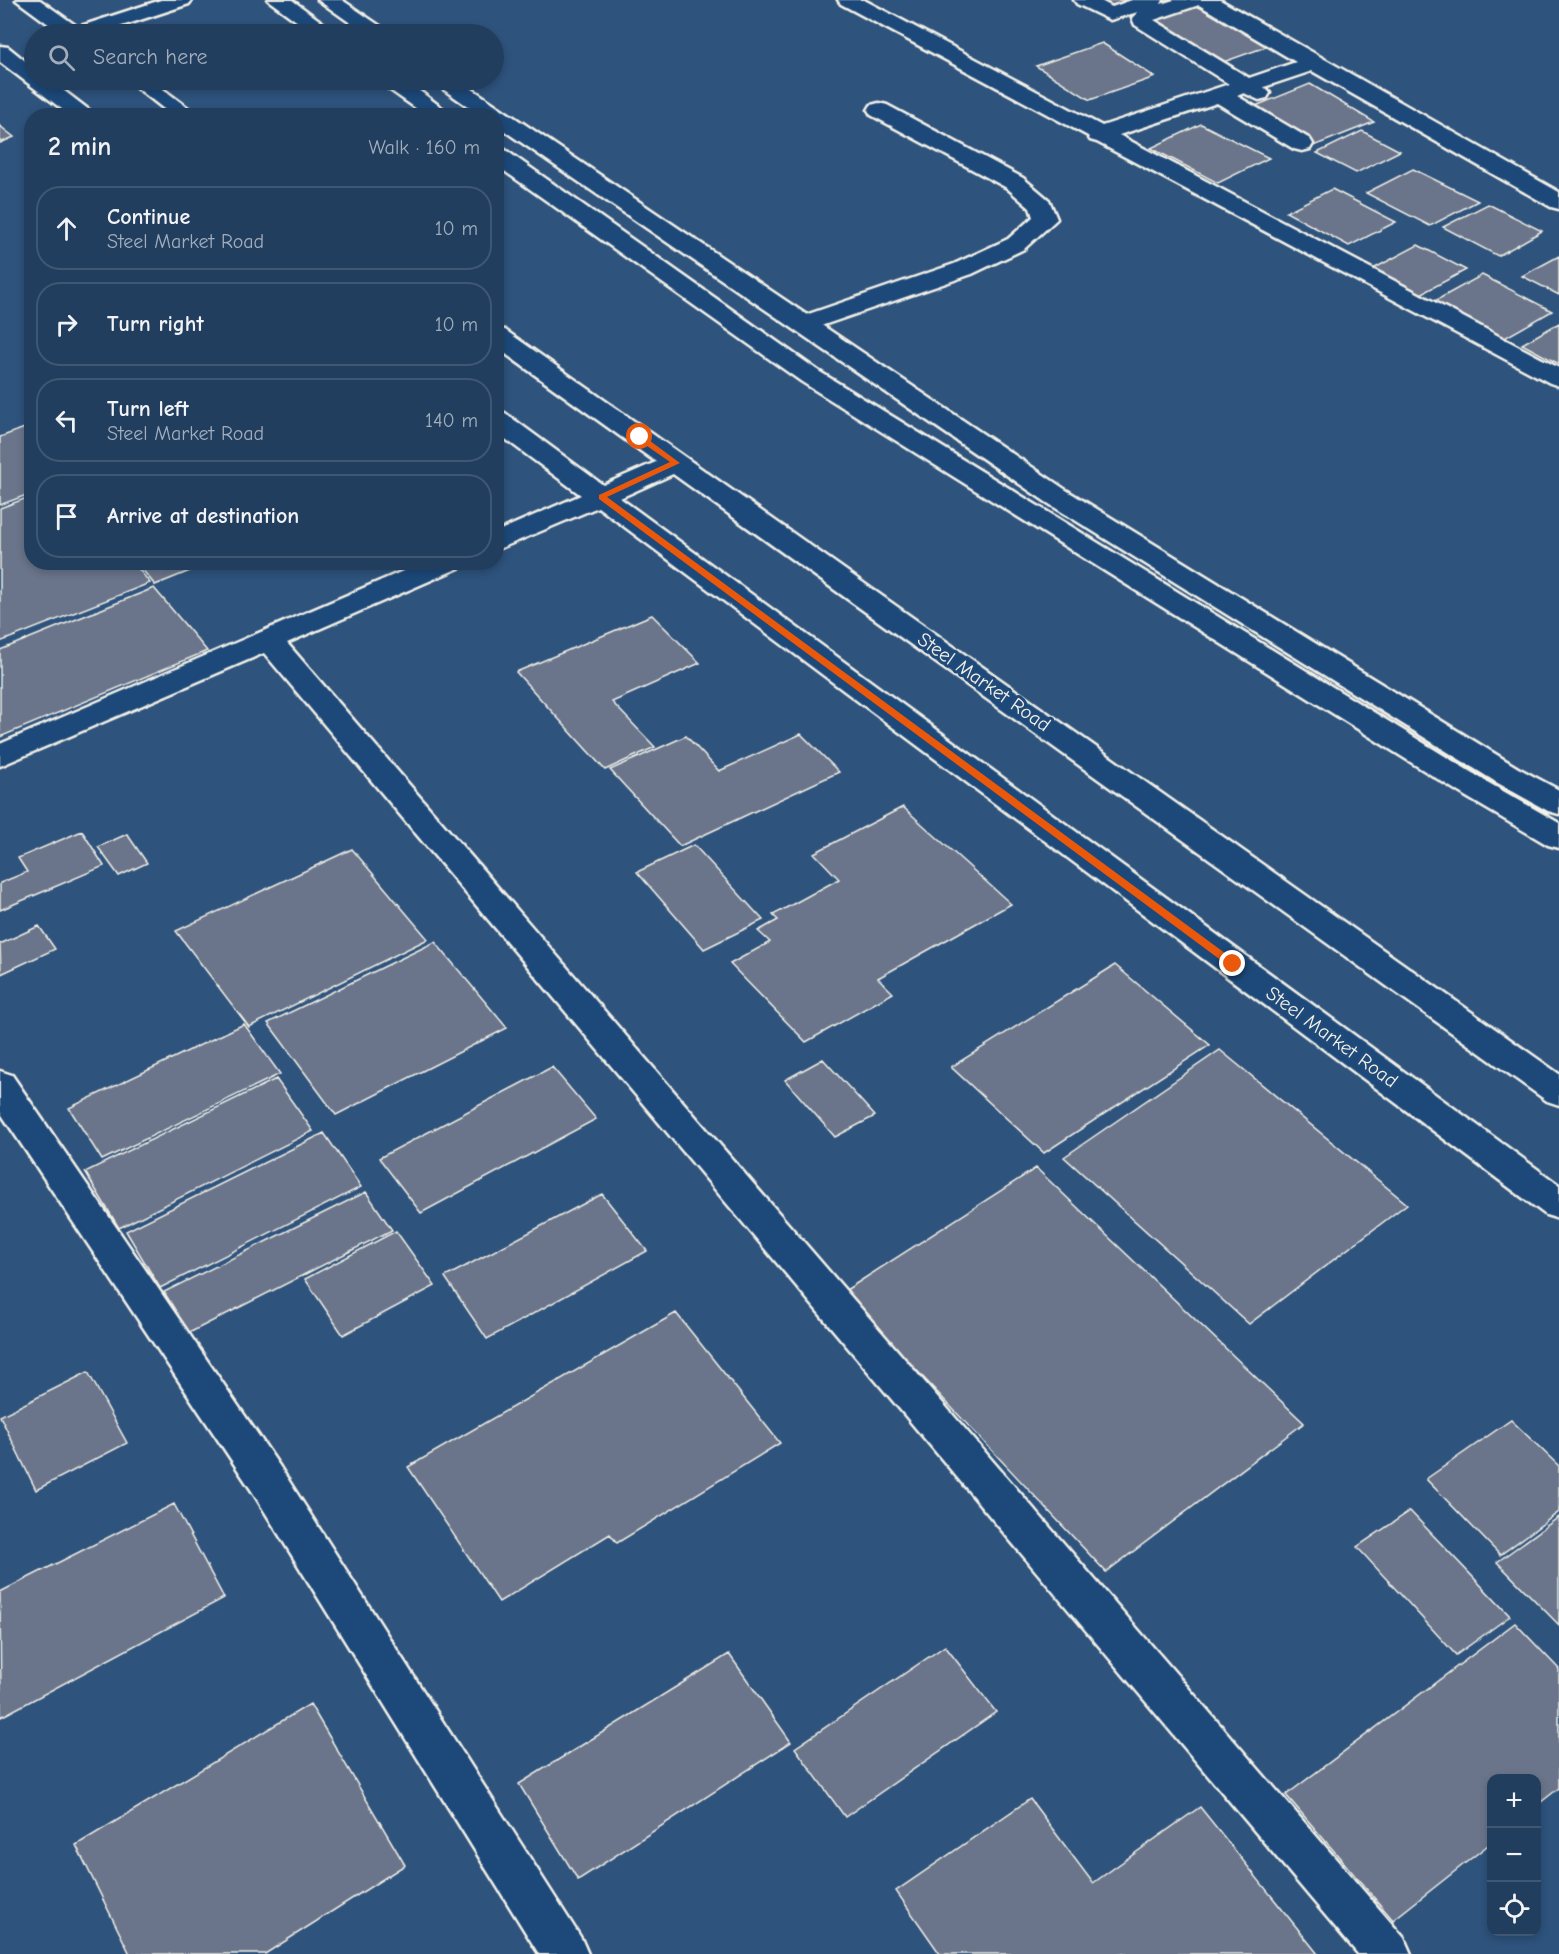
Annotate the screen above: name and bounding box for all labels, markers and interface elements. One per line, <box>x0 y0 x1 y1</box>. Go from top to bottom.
search box <box>24 24 504 90</box>
icon: search <box>45 41 78 74</box>
text: Search here <box>93 44 208 70</box>
text: 2 min <box>48 132 111 162</box>
text: Walk · 160 m <box>369 136 480 159</box>
text: Continue <box>107 204 190 230</box>
icon: ahead <box>50 212 83 245</box>
text: 10 m <box>435 217 478 240</box>
text: Steel Market Road <box>107 230 264 253</box>
icon: right <box>50 308 83 341</box>
text: Turn right <box>107 311 204 337</box>
text: 10 m <box>435 313 478 336</box>
text: Turn left <box>107 396 189 422</box>
icon: left <box>50 404 83 437</box>
text: 140 m <box>425 409 478 432</box>
text: Steel Market Road <box>107 422 264 445</box>
route start <box>626 423 652 449</box>
icon: arrive <box>50 500 83 533</box>
text: Arrive at destination <box>107 503 299 529</box>
street label: Steel Market Road <box>913 628 1055 736</box>
route end <box>1219 950 1245 976</box>
street label: Steel Market Road <box>1262 982 1402 1092</box>
map controls <box>1487 1774 1541 1936</box>
button: + <box>1487 1774 1541 1828</box>
button: − <box>1487 1828 1541 1882</box>
button: locate <box>1487 1882 1541 1936</box>

